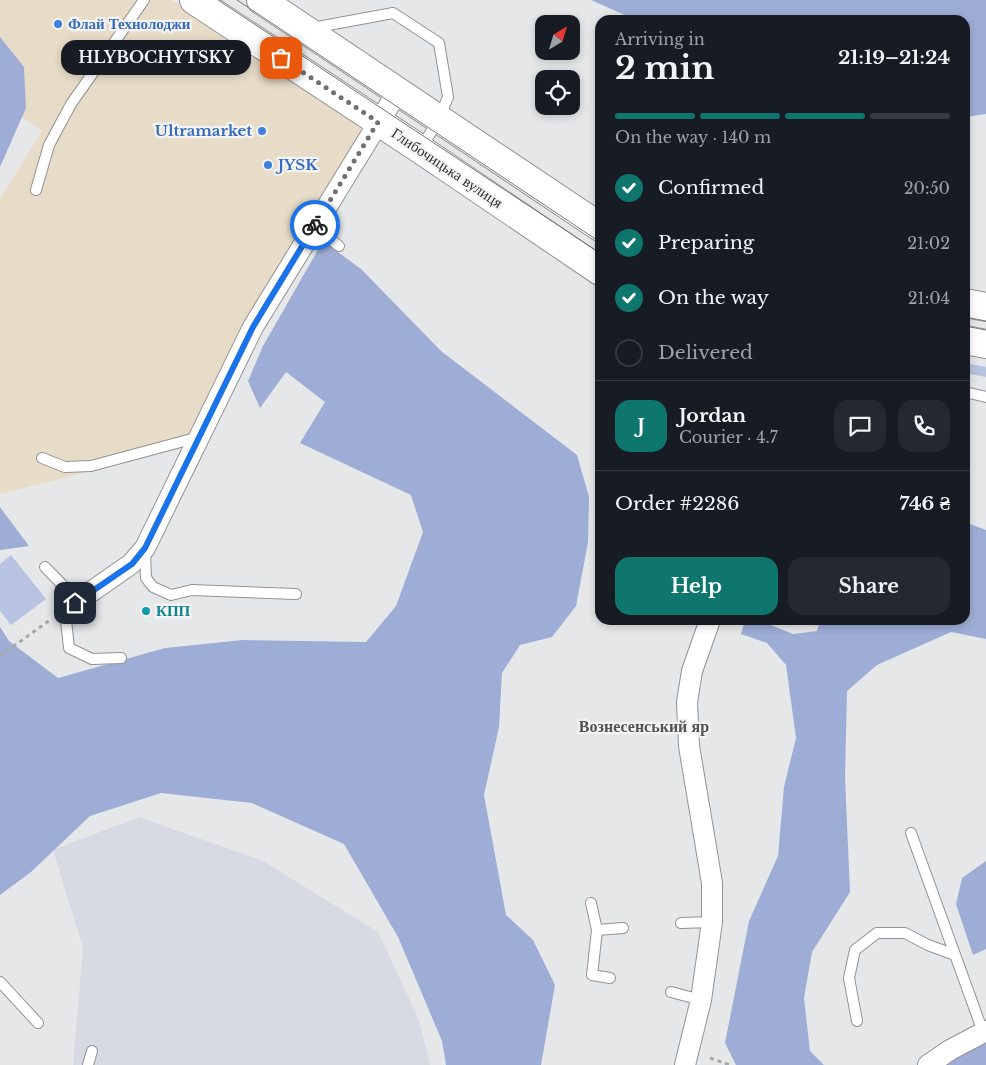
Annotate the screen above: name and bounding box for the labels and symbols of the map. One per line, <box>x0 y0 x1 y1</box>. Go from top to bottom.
place label: Флай Технолоджи <box>68 14 191 33</box>
north arrow <box>535 15 580 60</box>
marker: Флай Технолоджи <box>52 18 64 30</box>
pin <box>260 37 302 79</box>
callout: HLYBOCHYTSKY <box>61 40 251 76</box>
place label: Ultramarket <box>155 121 252 140</box>
street label: Глибочицька вулиця <box>388 123 507 212</box>
marker: Ultramarket <box>256 125 268 137</box>
place label: JYSK <box>275 155 318 174</box>
marker: JYSK <box>262 159 274 171</box>
courier <box>290 200 340 250</box>
pin <box>54 582 96 624</box>
place label: КПП <box>156 601 191 620</box>
marker: КПП <box>140 605 152 617</box>
district label: Вознесенський яр <box>579 716 709 736</box>

